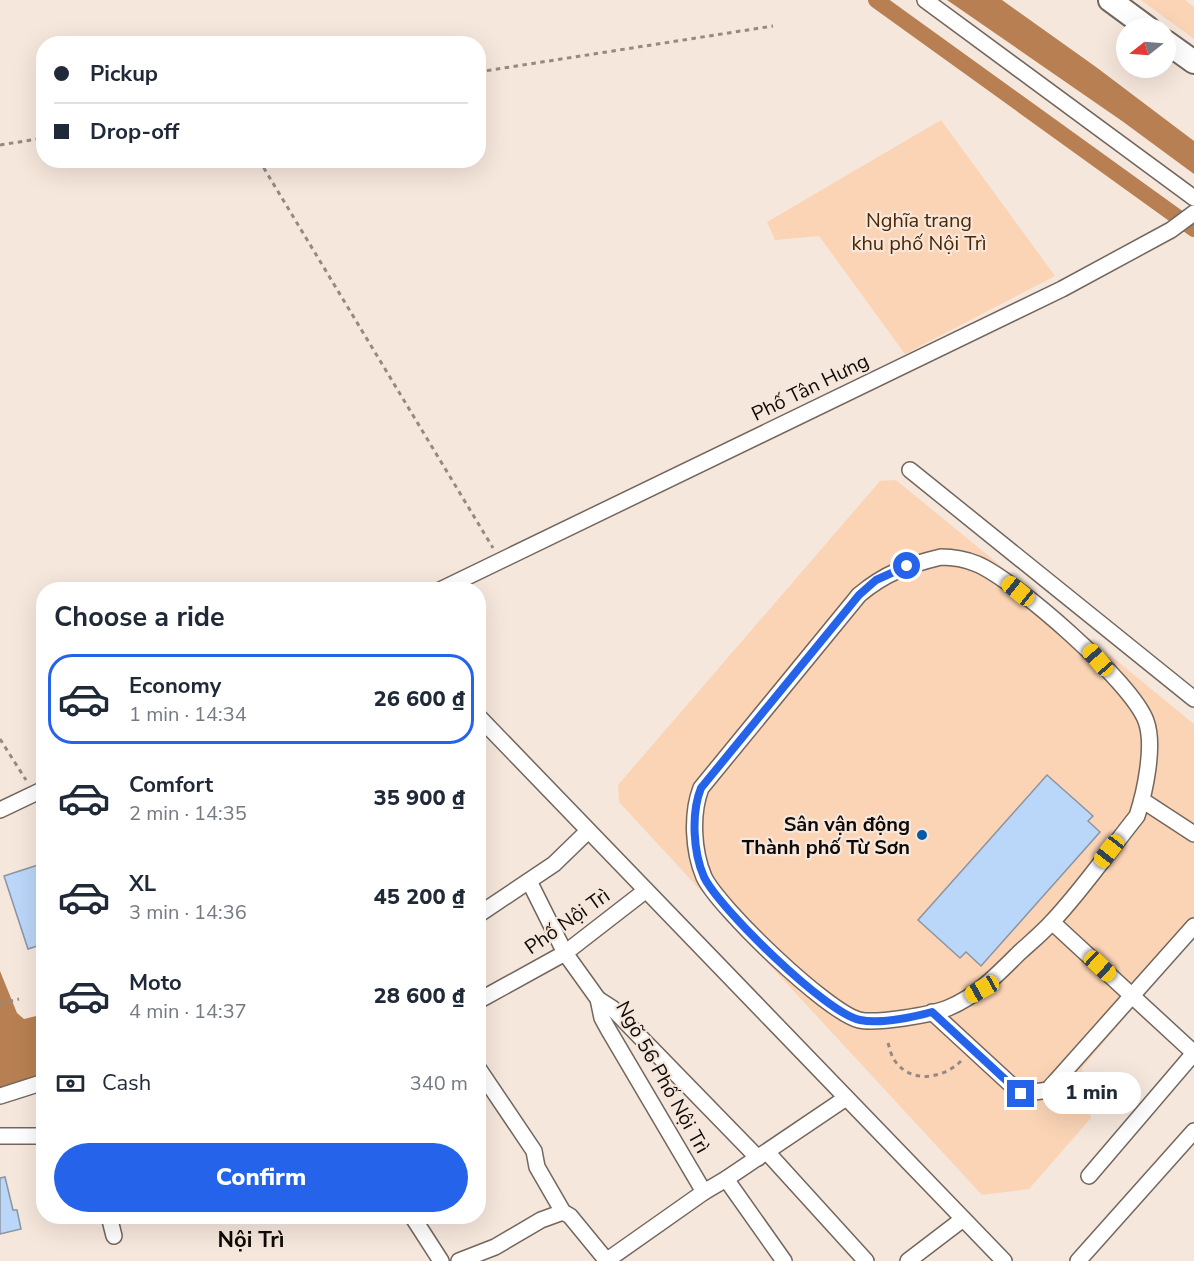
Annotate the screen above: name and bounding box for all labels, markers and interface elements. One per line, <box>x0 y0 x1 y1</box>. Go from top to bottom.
north arrow <box>1116 18 1176 78</box>
map controls <box>1116 18 1176 78</box>
text: Pickup <box>90 59 158 89</box>
text: Drop-off <box>90 117 179 147</box>
park label: Nghĩa trang khu phố Nội Trì <box>851 207 987 257</box>
street label: Phố Tân Hưng <box>747 347 873 428</box>
route start <box>893 552 920 579</box>
car <box>998 573 1038 609</box>
text: Choose a ride <box>54 599 225 636</box>
car <box>1079 641 1117 679</box>
text: Economy <box>129 671 221 701</box>
icon: car <box>57 672 111 726</box>
text: 26 600 ₫ <box>374 684 465 714</box>
text: 1 min · 14:34 <box>129 701 247 728</box>
text: Comfort <box>129 770 213 800</box>
icon: car <box>57 771 111 825</box>
text: 35 900 ₫ <box>374 783 465 813</box>
text: 2 min · 14:35 <box>129 800 247 827</box>
place label: Sân vận động Thành phố Từ Sơn <box>742 811 910 861</box>
marker: Sân vận động Thành phố Từ Sơn <box>915 828 929 842</box>
car <box>1091 831 1127 871</box>
text: XL <box>129 869 156 899</box>
icon: car <box>57 870 111 924</box>
text: 45 200 ₫ <box>374 882 465 912</box>
street label: Phố Nội Trì <box>519 882 615 961</box>
text: 3 min · 14:36 <box>129 899 247 926</box>
car <box>1081 947 1119 985</box>
text: Moto <box>129 968 182 998</box>
icon: car <box>57 969 111 1023</box>
car <box>962 972 1002 1006</box>
text: 28 600 ₫ <box>374 981 465 1011</box>
street label: Ngõ 56 Phố Nội Trì <box>609 996 716 1158</box>
text: 4 min · 14:37 <box>129 998 247 1025</box>
icon: cash <box>54 1067 87 1100</box>
text: Cash <box>102 1068 151 1098</box>
text: 340 m <box>410 1070 468 1097</box>
callout: 1 min <box>1042 1073 1141 1115</box>
text: 1 min <box>1065 1079 1118 1106</box>
route end <box>1007 1080 1034 1107</box>
button: Confirm <box>54 1143 468 1212</box>
district label: Nội Trì <box>218 1225 284 1255</box>

